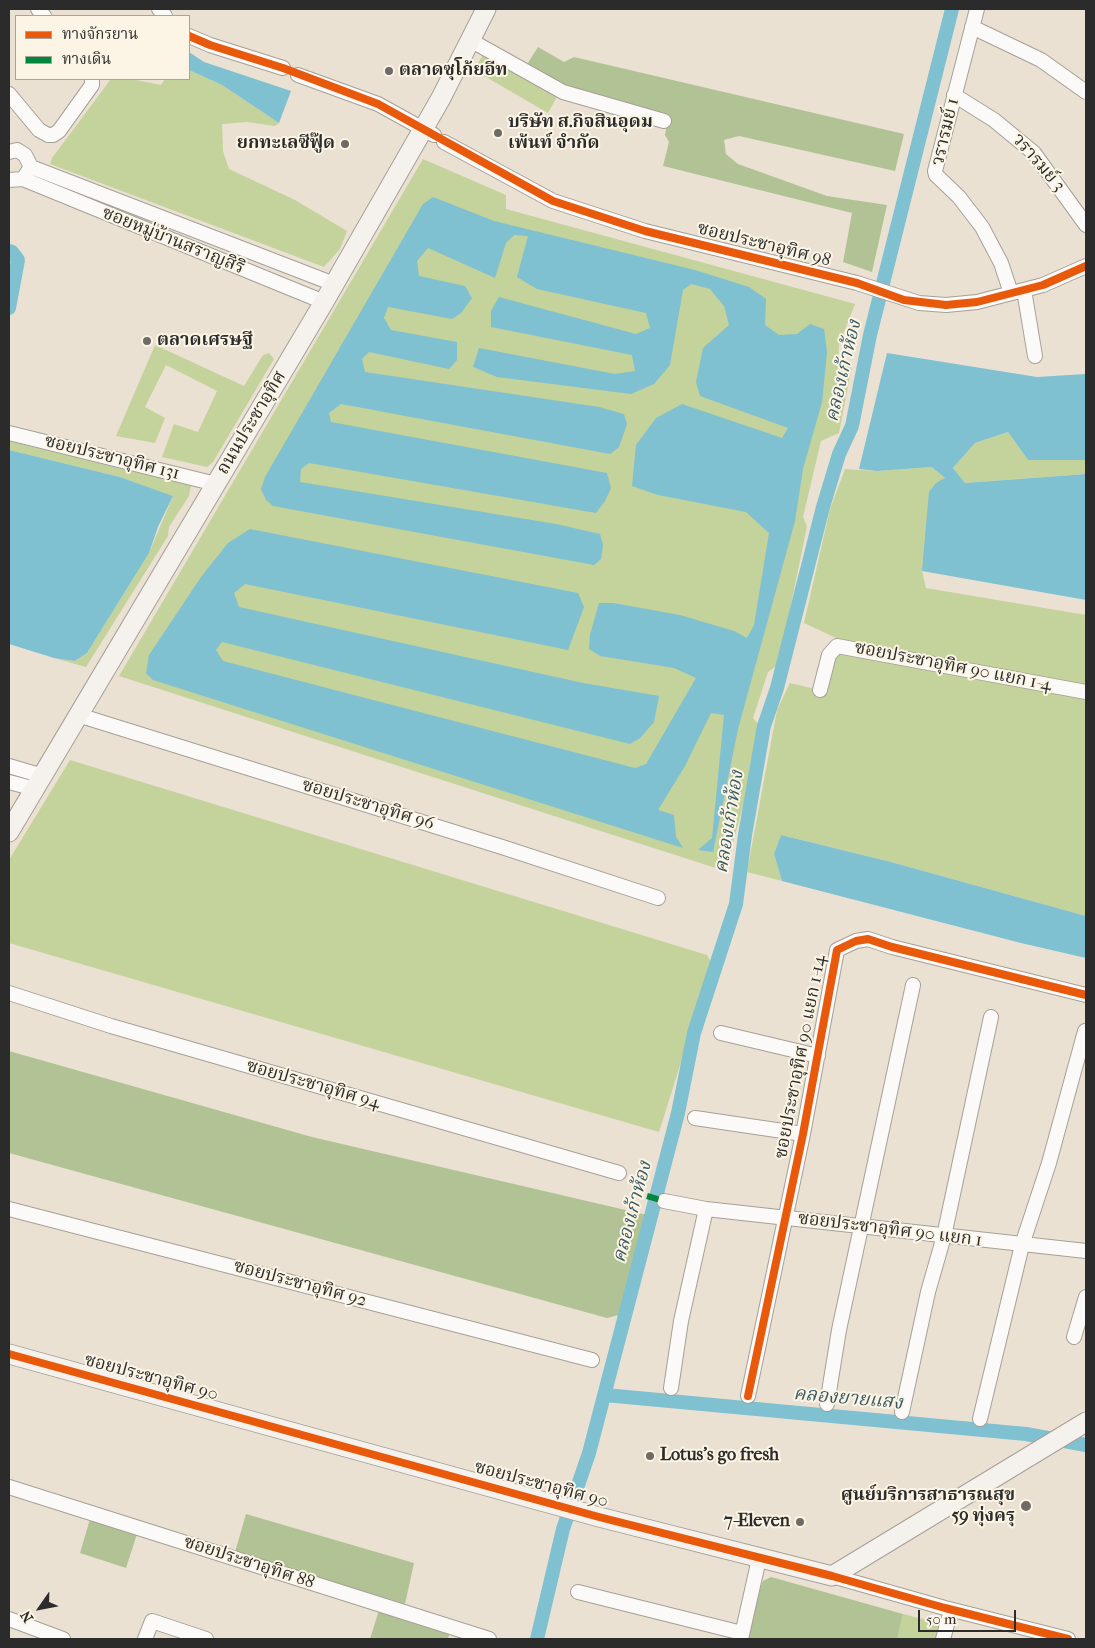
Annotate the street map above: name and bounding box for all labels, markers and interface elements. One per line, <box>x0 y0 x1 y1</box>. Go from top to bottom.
legend <box>15 15 190 80</box>
text: ทางจักรยาน <box>62 25 138 43</box>
text: ทางเดิน <box>62 50 111 68</box>
place label: ตลาดซุโก้ยอีท <box>399 60 507 82</box>
marker: ตลาดซุโก้ยอีท <box>383 65 395 77</box>
street label: วรารมย์ 1 <box>928 96 964 168</box>
place label: บริษัท ส.กิจสินอุดม เพ้นท์ จำกัด <box>508 112 653 154</box>
marker: บริษัท ส.กิจสินอุดม เพ้นท์ จำกัด <box>492 127 504 139</box>
street label: วรารมย์ 3 <box>1007 130 1069 196</box>
place label: ยกทะเลซีฟู๊ด <box>237 133 335 155</box>
marker: ยกทะเลซีฟู๊ด <box>339 138 351 150</box>
street label: ซอยหมู่บ้านสราญสิริ <box>99 203 247 279</box>
street label: ซอยประชาอุทิศ 98 <box>695 218 833 272</box>
water label: คลองเก้าห้อง <box>821 318 867 424</box>
place label: ตลาดเศรษฐี <box>157 330 253 352</box>
marker: ตลาดเศรษฐี <box>141 335 153 347</box>
street label: ถนนประชาอุทิศ <box>213 367 291 479</box>
street label: ซอยประชาอุทิศ 131 <box>42 431 182 485</box>
street label: ซอยประชาอุทิศ 90 แยก 1-4 <box>853 637 1053 697</box>
water label: คลองเก้าห้อง <box>711 769 749 875</box>
street label: ซอยประชาอุทิศ 96 <box>299 775 437 835</box>
street label: ซอยประชาอุทิศ 90 แยก 1-14 <box>771 953 831 1161</box>
street label: ซอยประชาอุทิศ 94 <box>244 1056 382 1114</box>
water label: คลองเก้าห้อง <box>609 1159 657 1265</box>
street label: ซอยประชาอุทิศ 90 แยก 1 <box>797 1208 983 1252</box>
street label: ซอยประชาอุทิศ 92 <box>231 1256 369 1312</box>
street label: ซอยประชาอุทิศ 90 <box>82 1350 220 1406</box>
water label: คลองยายแสง <box>792 1383 904 1415</box>
place label: Lotus's go fresh <box>660 1445 779 1467</box>
marker: Lotus's go fresh <box>644 1450 656 1462</box>
street label: ซอยประชาอุทิศ 90 <box>472 1457 610 1513</box>
place label: ศูนย์บริการสาธารณสุข 59 ทุ่งครุ <box>841 1485 1015 1528</box>
marker: ศูนย์บริการสาธารณสุข 59 ทุ่งครุ <box>1019 1499 1033 1513</box>
place label: 7-Eleven <box>724 1511 790 1533</box>
marker: 7-Eleven <box>794 1516 806 1528</box>
street label: ซอยประชาอุทิศ 88 <box>181 1532 317 1594</box>
north arrow <box>15 1583 65 1633</box>
scale bar <box>920 1600 1018 1632</box>
text: N <box>17 1607 37 1626</box>
text: 50 m <box>926 1610 956 1628</box>

